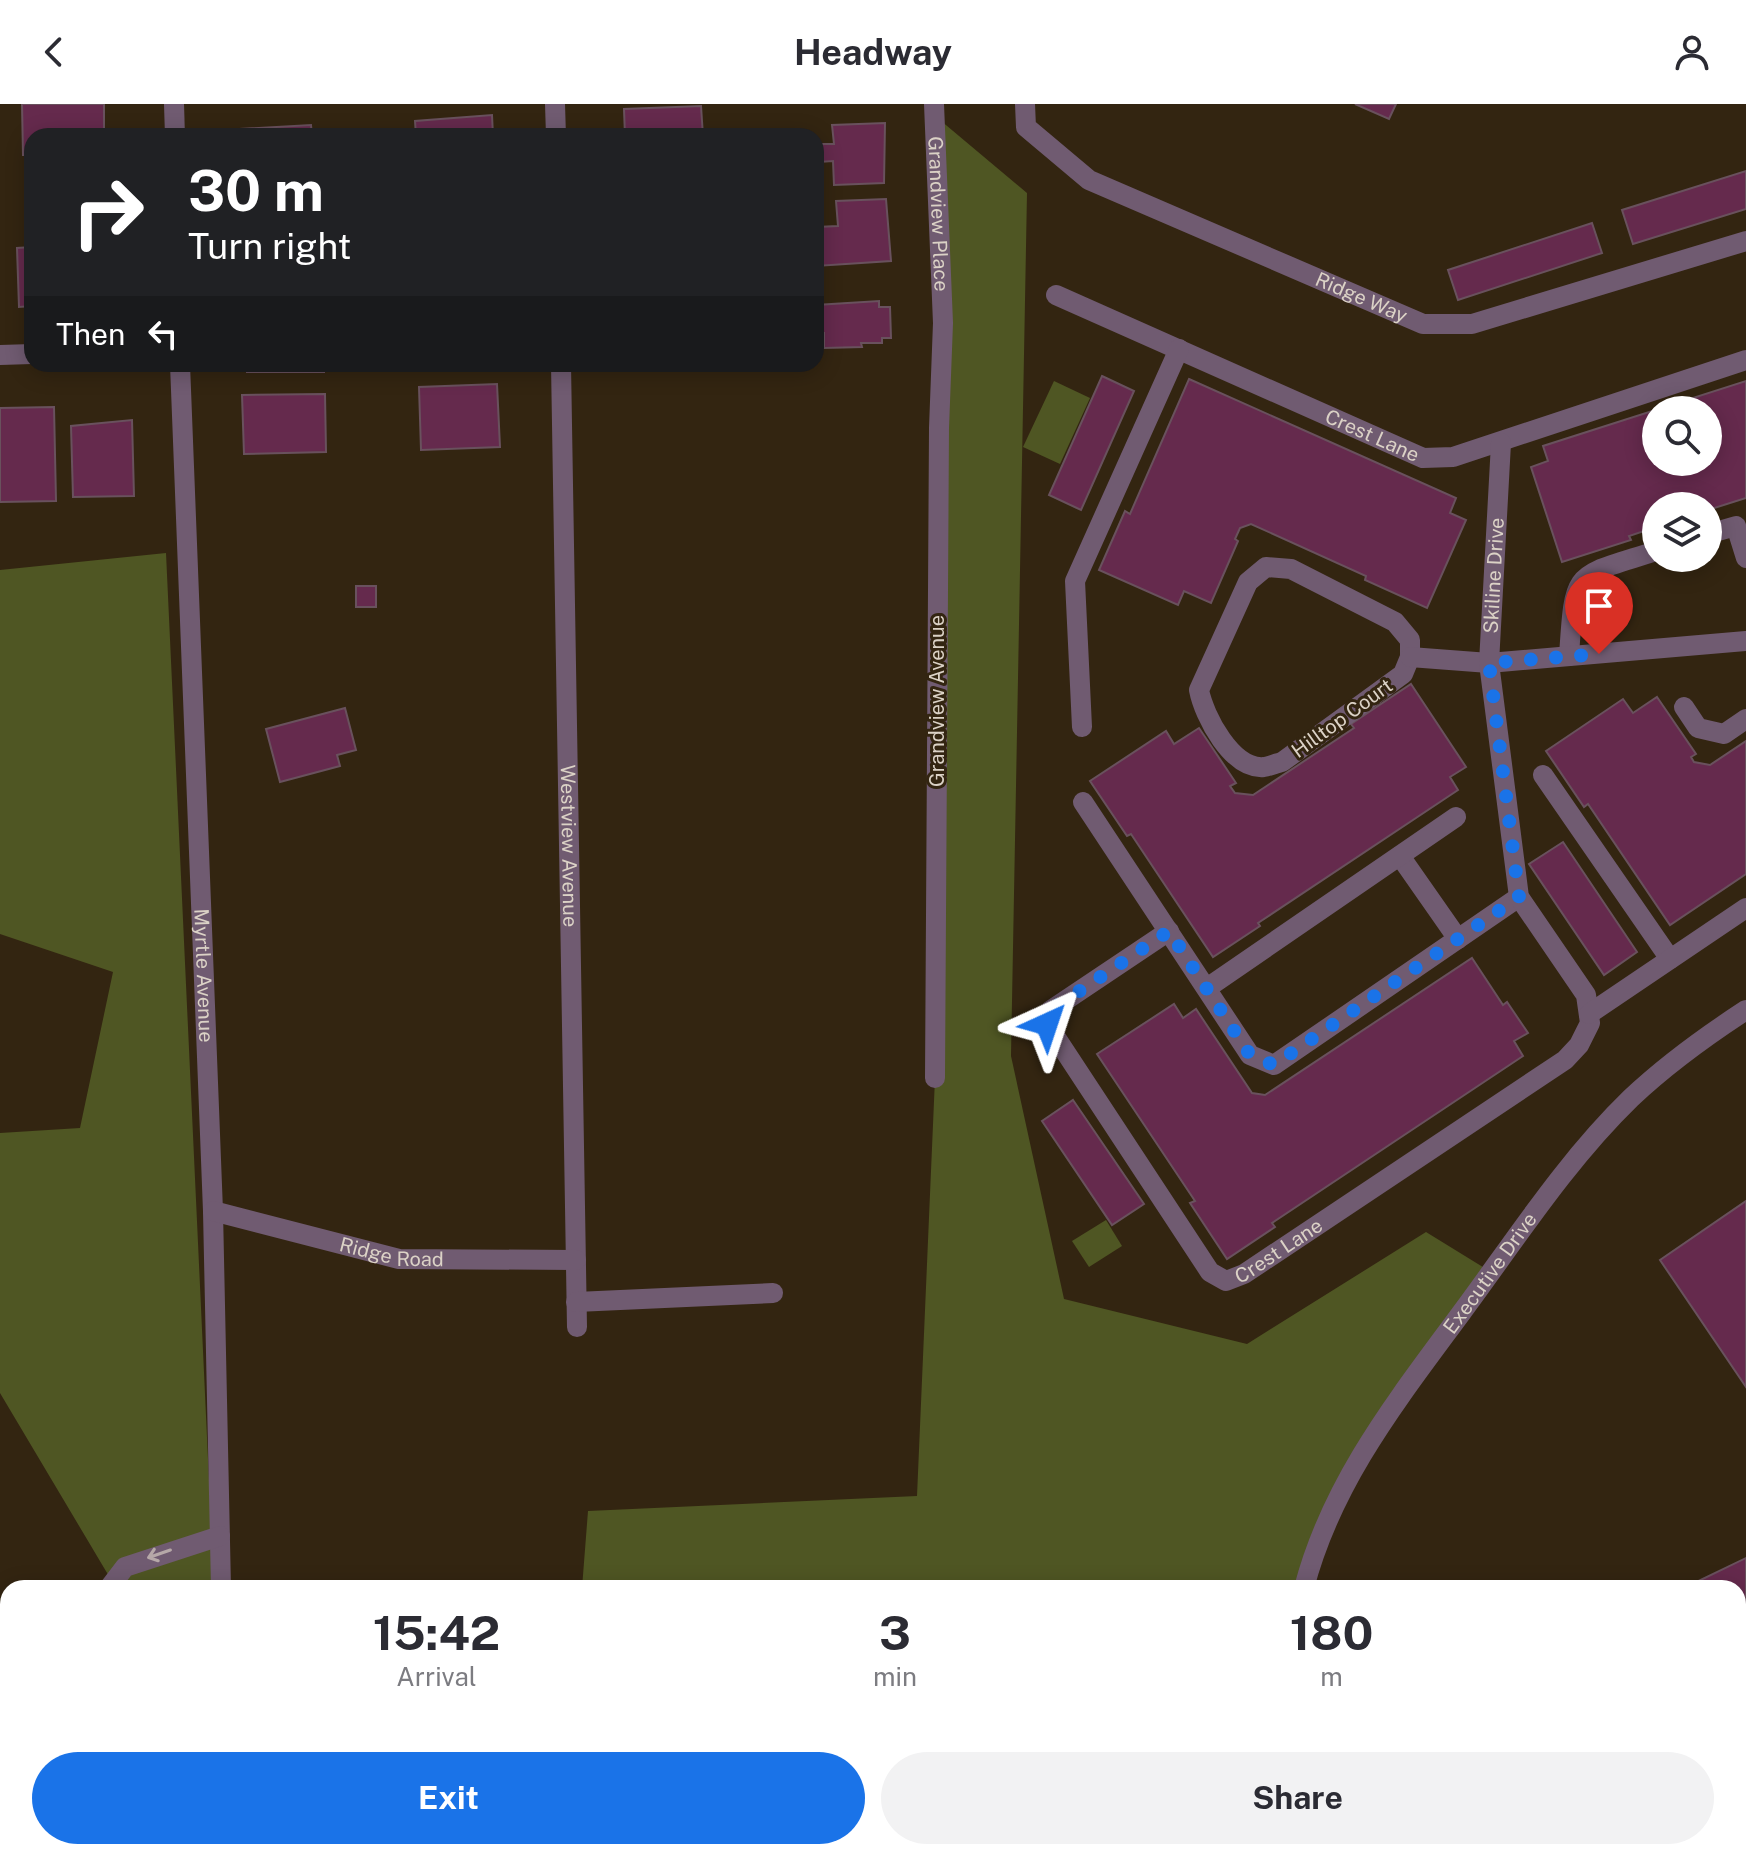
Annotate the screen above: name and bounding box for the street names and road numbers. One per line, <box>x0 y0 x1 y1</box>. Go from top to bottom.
street label: Grandview Place <box>923 136 954 292</box>
street label: Ridge Way <box>1312 267 1411 328</box>
street label: Crest Lane <box>1321 404 1423 467</box>
street label: Skiline Drive <box>1479 517 1509 634</box>
street label: Grandview Avenue <box>925 615 949 787</box>
street label: Hilltop Court <box>1287 673 1397 763</box>
street label: Westview Avenue <box>556 764 582 927</box>
street label: Myrtle Avenue <box>189 908 218 1043</box>
street label: Executive Drive <box>1438 1208 1542 1338</box>
street label: Crest Lane <box>1231 1213 1327 1288</box>
street label: Ridge Road <box>337 1232 444 1271</box>

